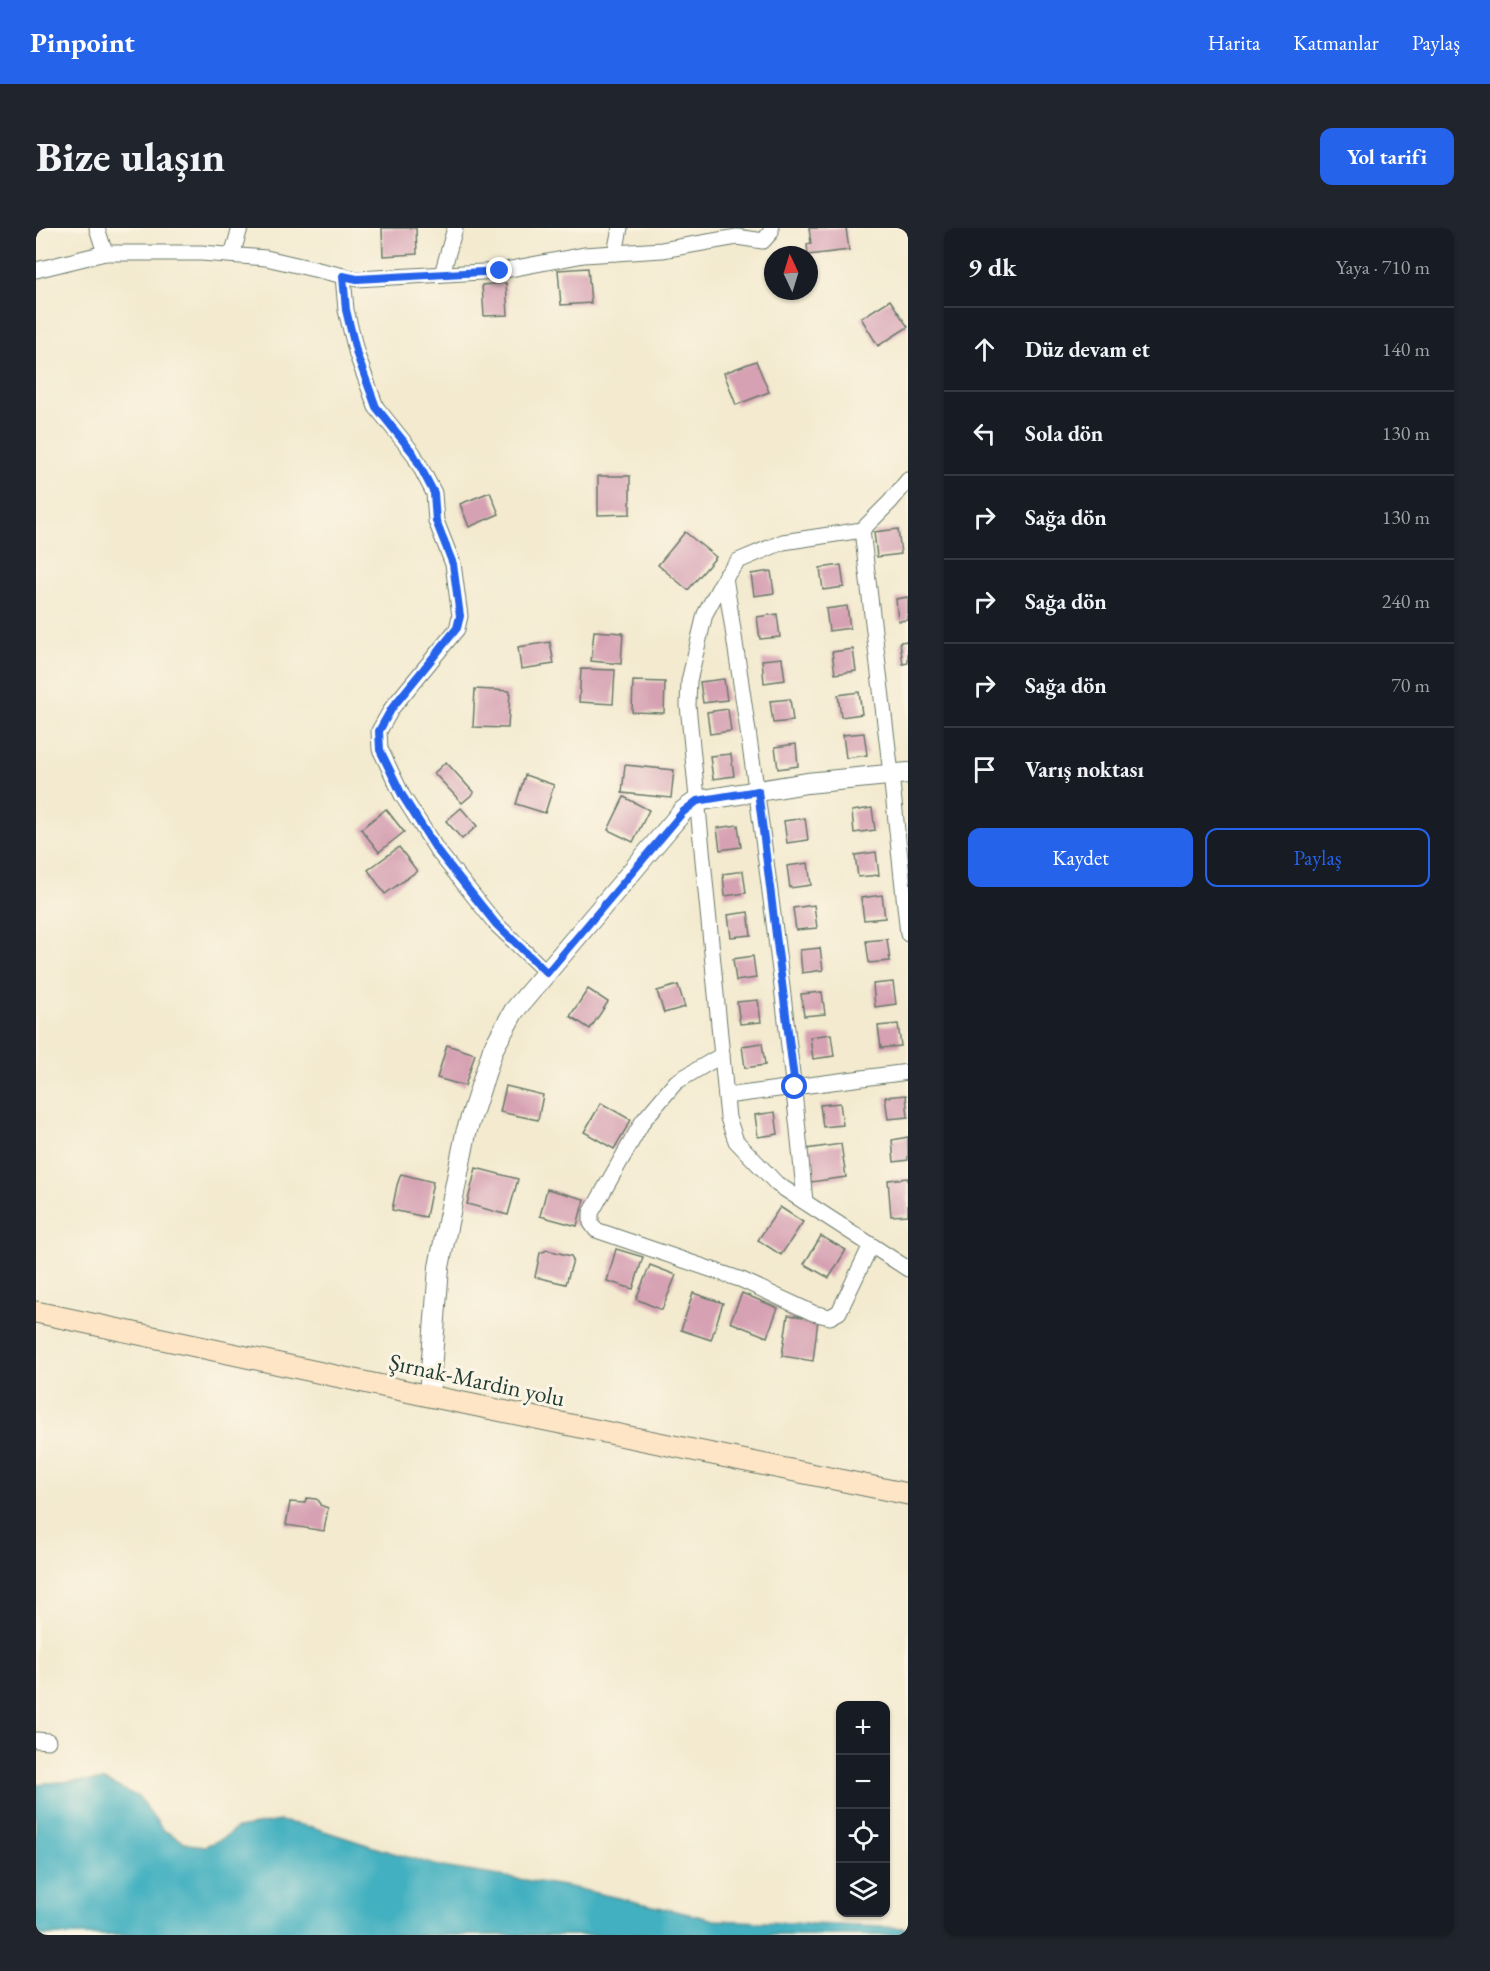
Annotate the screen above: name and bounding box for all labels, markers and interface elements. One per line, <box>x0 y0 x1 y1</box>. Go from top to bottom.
text: Pinpoint <box>30 24 135 60</box>
text: Harita <box>1208 29 1260 56</box>
text: Katmanlar <box>1293 29 1379 56</box>
text: Paylaş <box>1412 29 1460 56</box>
button: Yol tarifi <box>1320 128 1454 185</box>
text: Bize ulaşın <box>36 129 225 184</box>
north arrow <box>764 246 818 300</box>
text: 9 dk <box>968 250 1017 284</box>
text: Yaya · 710 m <box>1336 254 1430 280</box>
route end <box>486 257 512 283</box>
icon: ahead <box>968 333 1001 366</box>
text: Düz devam et <box>1025 335 1150 364</box>
text: 140 m <box>1382 336 1430 362</box>
icon: left <box>968 417 1001 450</box>
text: Sola dön <box>1025 419 1103 448</box>
text: 130 m <box>1382 420 1430 446</box>
icon: right <box>968 501 1001 534</box>
text: Sağa dön <box>1025 503 1107 532</box>
text: 130 m <box>1382 504 1430 530</box>
icon: right <box>968 585 1001 618</box>
text: Sağa dön <box>1025 587 1107 616</box>
text: 240 m <box>1382 588 1430 614</box>
icon: right <box>968 669 1001 702</box>
text: Sağa dön <box>1025 671 1107 700</box>
text: 70 m <box>1391 672 1430 698</box>
icon: arrive <box>968 753 1001 786</box>
text: Varış noktası <box>1025 755 1144 784</box>
button: Kaydet <box>968 828 1193 887</box>
button: Paylaş <box>1205 828 1430 887</box>
route start <box>781 1073 807 1099</box>
street label: Şırnak-Mardin yolu <box>386 1346 568 1413</box>
map controls <box>836 1701 890 1917</box>
button: + <box>836 1701 890 1755</box>
button: − <box>836 1755 890 1809</box>
button: locate <box>836 1809 890 1863</box>
button: layers <box>836 1863 890 1917</box>

